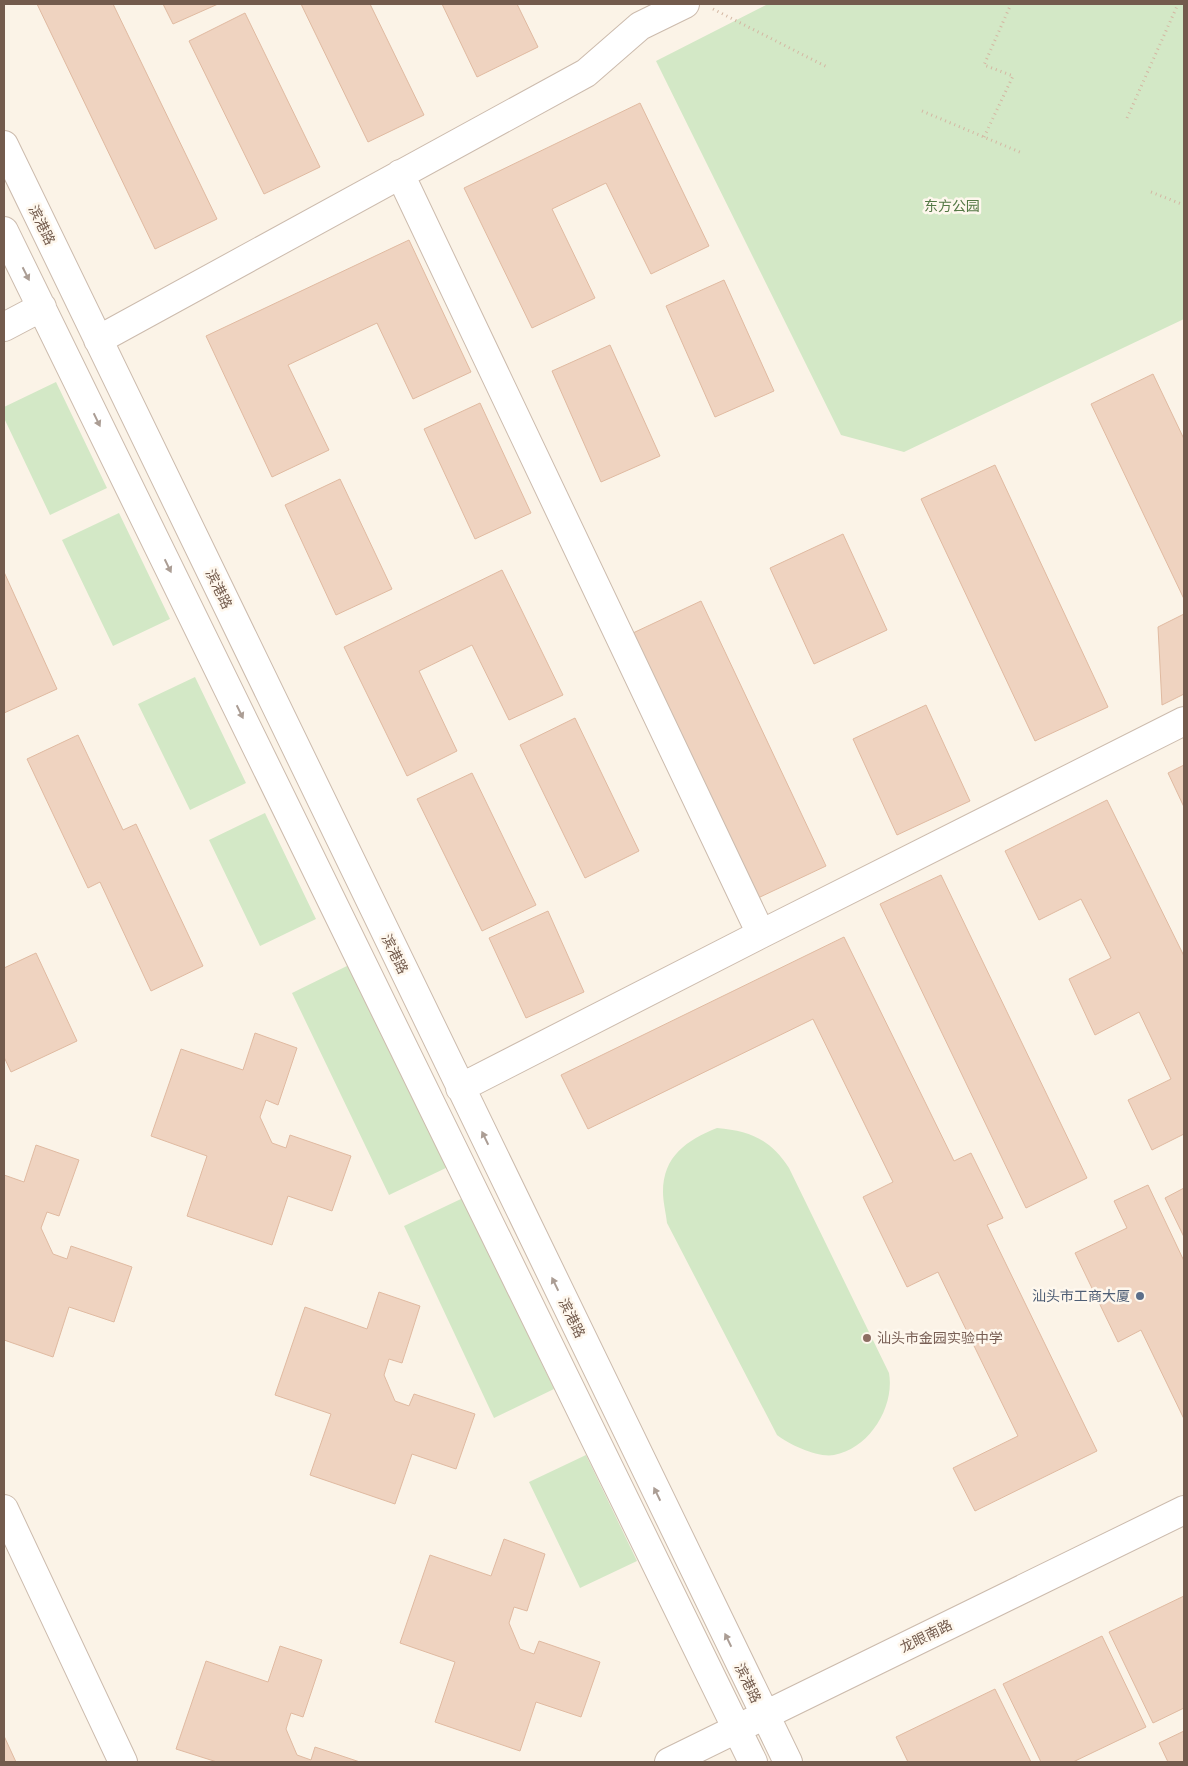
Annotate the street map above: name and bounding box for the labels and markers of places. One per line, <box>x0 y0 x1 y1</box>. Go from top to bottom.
place label: 汕头市工商大厦 <box>1032 1288 1130 1304</box>
marker: 汕头市工商大厦 <box>1134 1290 1146 1302</box>
place label: 汕头市金园实验中学 <box>877 1330 1003 1346</box>
marker: 汕头市金园实验中学 <box>861 1332 873 1344</box>

